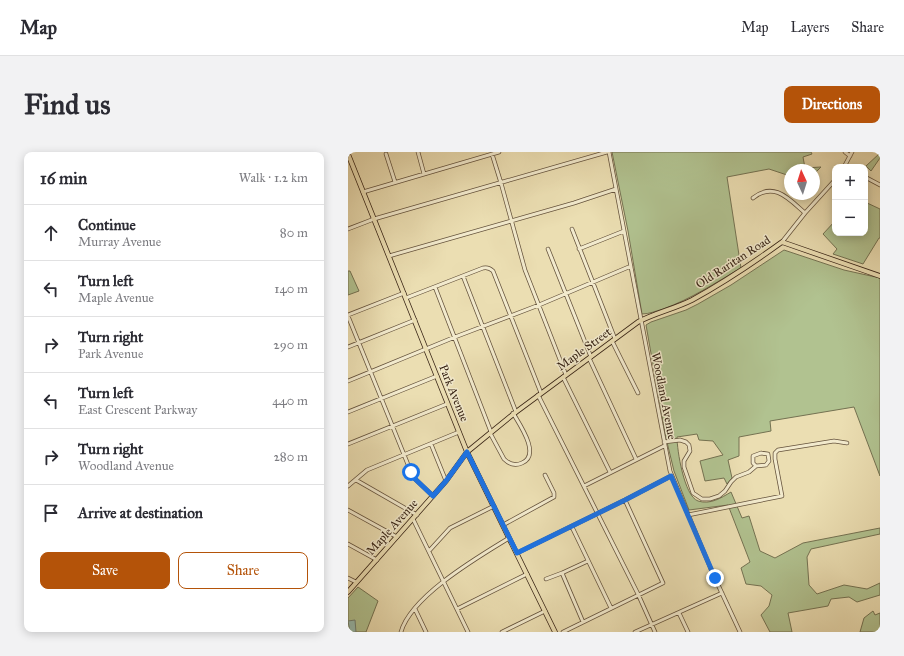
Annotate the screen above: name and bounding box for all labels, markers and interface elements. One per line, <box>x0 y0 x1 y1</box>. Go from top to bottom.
text: Map <box>20 16 57 39</box>
text: Map <box>741 19 769 36</box>
text: Layers <box>791 19 829 36</box>
text: Share <box>851 19 884 36</box>
button: Directions <box>784 86 880 123</box>
text: Find us <box>24 87 110 122</box>
north arrow <box>784 164 820 200</box>
map controls <box>832 164 868 236</box>
button: + <box>832 164 868 200</box>
text: 16 min <box>40 168 87 189</box>
text: Walk · 1.2 km <box>239 170 308 186</box>
button: − <box>832 200 868 236</box>
text: Continue <box>78 216 136 234</box>
icon: ahead <box>40 222 62 244</box>
text: 80 m <box>280 225 308 241</box>
street label: Old Raritan Road <box>693 233 773 291</box>
text: Murray Avenue <box>78 234 161 250</box>
text: Turn left <box>78 272 134 290</box>
icon: left <box>40 278 62 300</box>
text: 140 m <box>274 281 308 297</box>
text: Maple Avenue <box>78 290 154 306</box>
street label: Maple Street <box>554 324 615 373</box>
text: Turn right <box>78 328 143 346</box>
icon: right <box>40 334 62 356</box>
text: 290 m <box>273 337 308 353</box>
text: Park Avenue <box>78 346 143 362</box>
street label: Woodland Avenue <box>649 351 679 441</box>
street label: Park Avenue <box>436 362 472 424</box>
text: Turn left <box>78 384 134 402</box>
icon: left <box>40 390 62 412</box>
text: 440 m <box>272 393 308 409</box>
text: East Crescent Parkway <box>78 402 197 418</box>
text: Turn right <box>78 440 143 458</box>
icon: right <box>40 446 62 468</box>
text: 280 m <box>273 449 308 465</box>
text: Woodland Avenue <box>78 458 174 474</box>
route start <box>402 463 420 481</box>
street label: Maple Avenue <box>363 496 421 558</box>
icon: arrive <box>40 502 62 524</box>
text: Arrive at destination <box>78 504 203 522</box>
button: Save <box>40 552 170 589</box>
button: Share <box>178 552 308 589</box>
route end <box>706 569 724 587</box>

